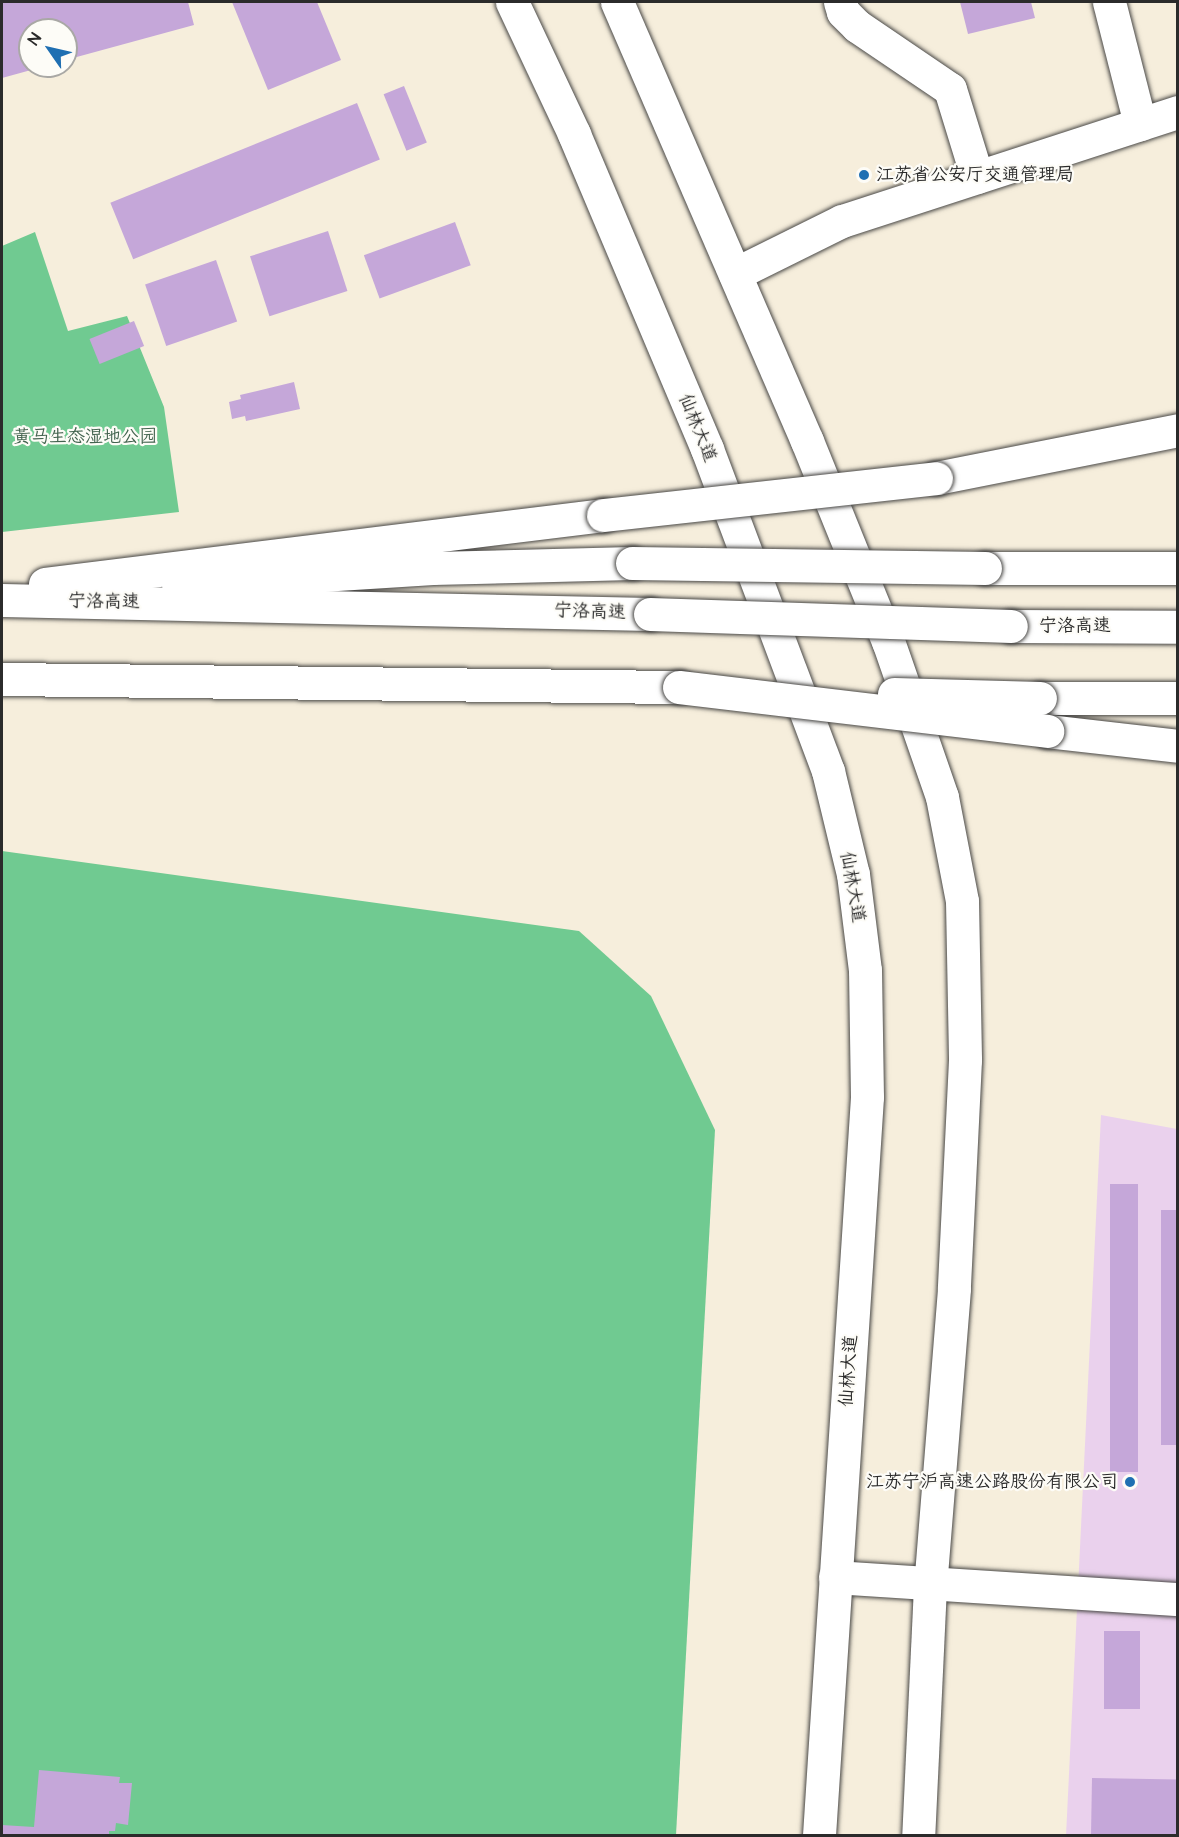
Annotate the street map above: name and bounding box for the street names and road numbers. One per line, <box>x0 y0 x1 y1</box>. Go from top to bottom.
street label: 仙林大道 <box>674 391 720 465</box>
street label: 宁洛高速 <box>68 591 140 613</box>
street label: 宁洛高速 <box>554 600 626 624</box>
street label: 宁洛高速 <box>1039 615 1111 637</box>
street label: 仙林大道 <box>835 850 869 924</box>
street label: 仙林大道 <box>836 1334 862 1408</box>

